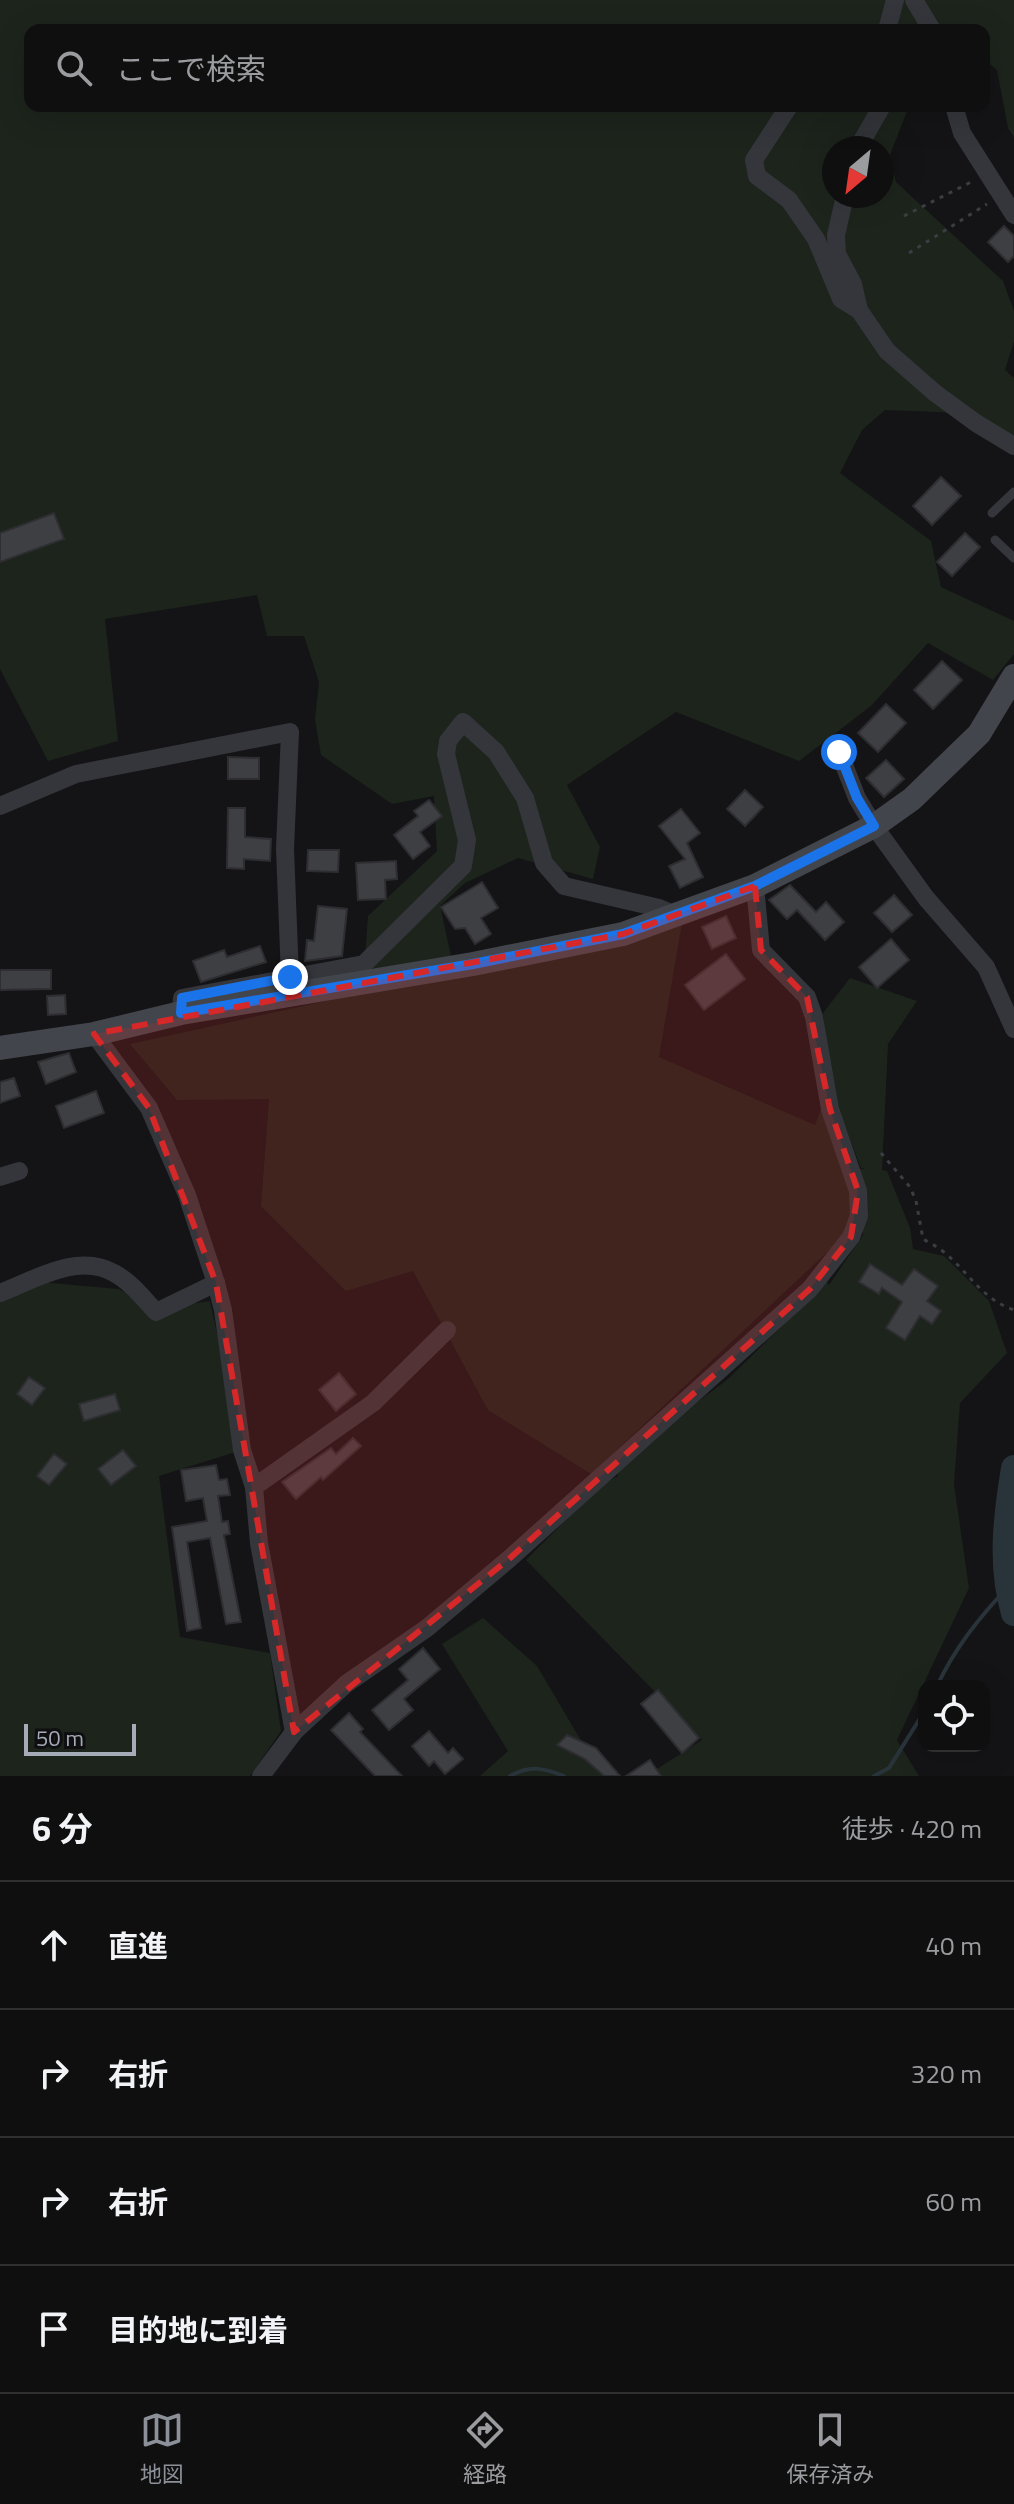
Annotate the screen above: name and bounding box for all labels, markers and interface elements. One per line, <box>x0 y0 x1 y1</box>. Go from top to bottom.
search box <box>24 24 990 112</box>
icon: search <box>52 46 96 90</box>
text: ここで検索 <box>116 46 266 92</box>
north arrow <box>822 136 894 208</box>
route start <box>821 734 857 770</box>
route end <box>272 959 308 995</box>
map controls <box>918 1680 990 1752</box>
button: locate <box>918 1680 990 1752</box>
scale bar <box>24 1720 136 1756</box>
text: 50 m <box>36 1721 84 1755</box>
text: 6 分 <box>32 1802 93 1854</box>
text: 徒歩 · 420 m <box>842 1809 982 1848</box>
icon: ahead <box>32 1923 76 1967</box>
text: 直進 <box>108 1923 168 1969</box>
text: 40 m <box>925 1926 982 1965</box>
icon: right <box>32 2051 76 2095</box>
text: 右折 <box>108 2051 168 2097</box>
text: 320 m <box>911 2054 982 2093</box>
icon: right <box>32 2179 76 2223</box>
text: 右折 <box>108 2179 168 2225</box>
text: 60 m <box>925 2182 982 2221</box>
icon: arrive <box>32 2307 76 2351</box>
text: 目的地に到着 <box>108 2307 288 2353</box>
tab: 地図 <box>140 2408 184 2491</box>
tab: 経路 <box>463 2408 507 2491</box>
tab: 保存済み <box>786 2408 874 2491</box>

